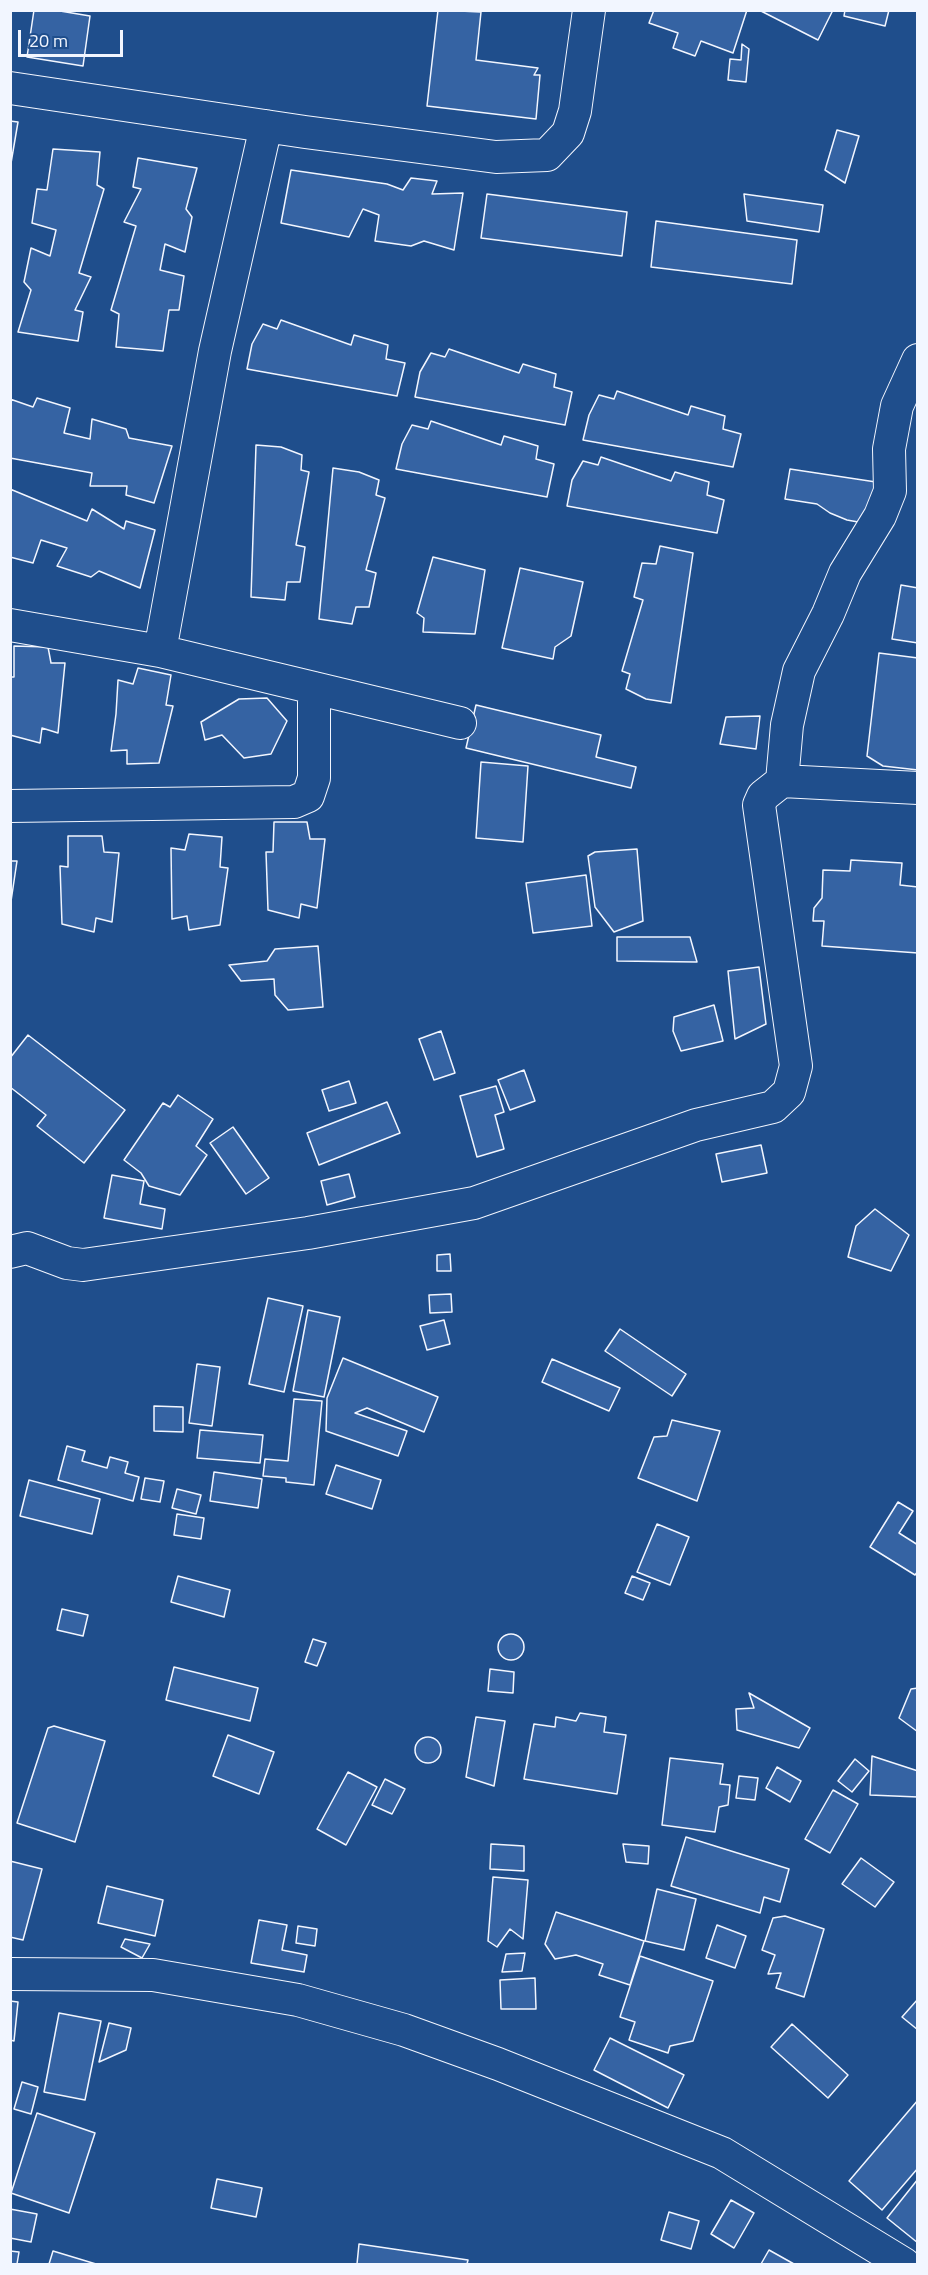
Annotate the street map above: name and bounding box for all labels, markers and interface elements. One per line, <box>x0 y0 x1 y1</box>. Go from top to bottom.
scale bar <box>21 18 126 56</box>
text: 20 m <box>29 27 68 54</box>

